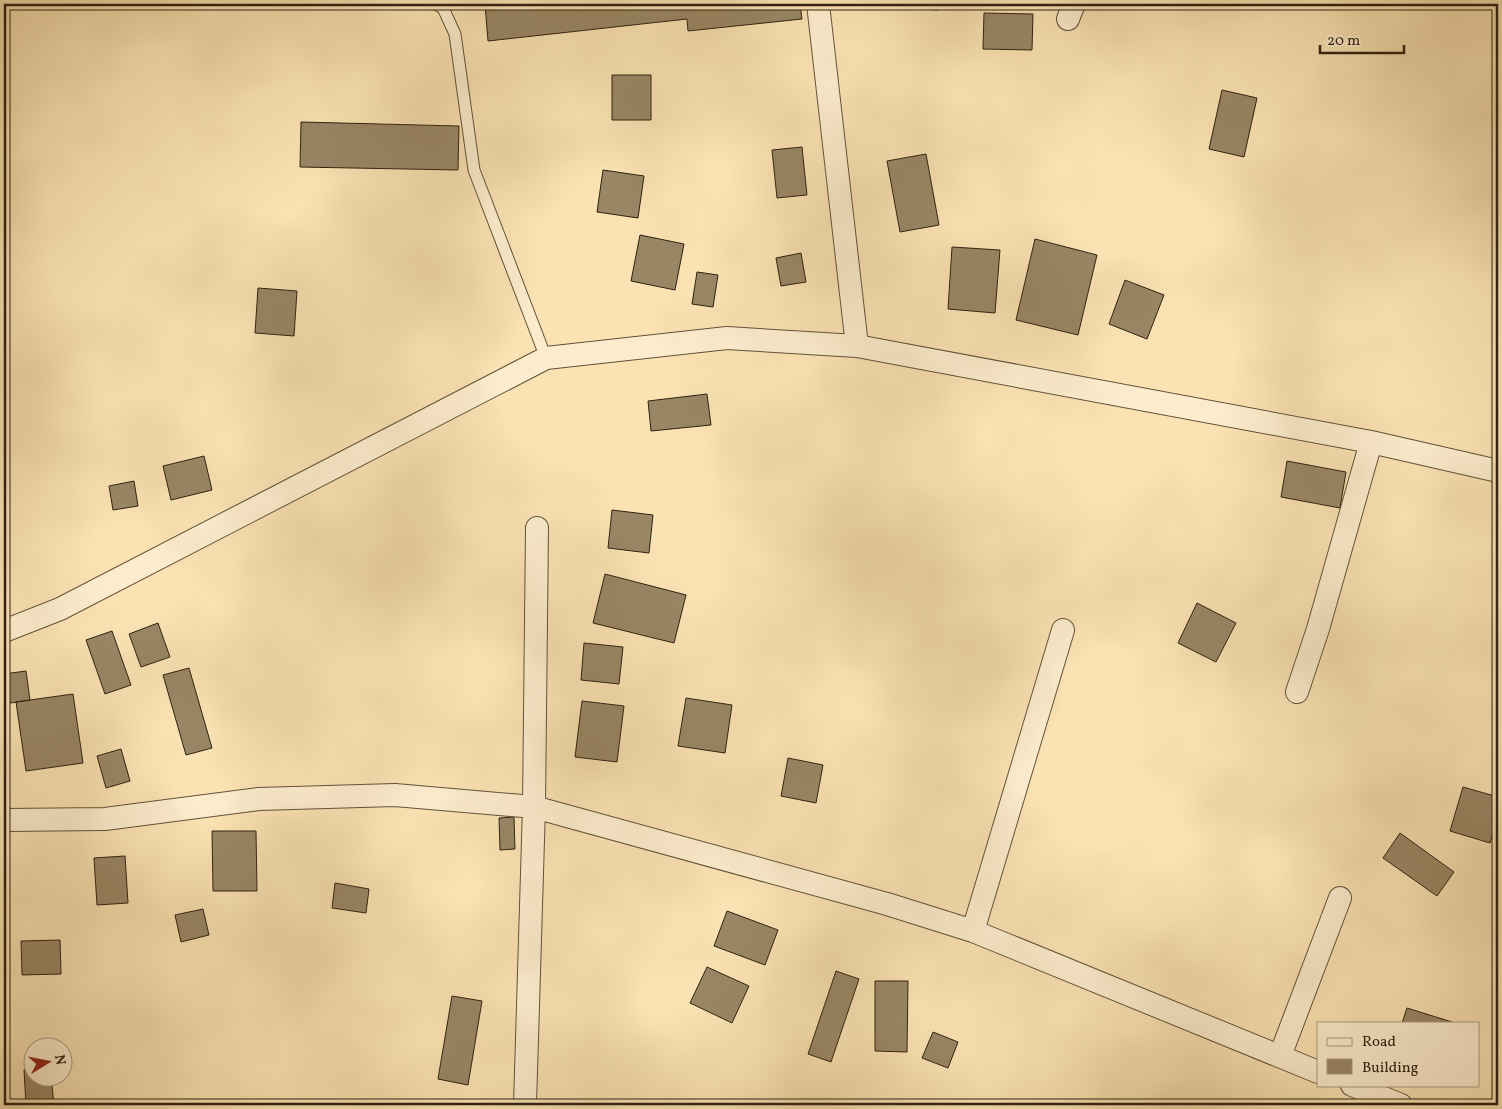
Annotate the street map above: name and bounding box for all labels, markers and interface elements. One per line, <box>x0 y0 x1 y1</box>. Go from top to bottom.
scale bar <box>1320 22 1403 54</box>
text: 20 m <box>1327 31 1360 52</box>
legend <box>1317 1022 1480 1086</box>
text: Road <box>1362 1032 1396 1053</box>
north arrow <box>22 1036 72 1086</box>
text: N <box>49 1053 70 1067</box>
text: Building <box>1362 1058 1419 1079</box>

